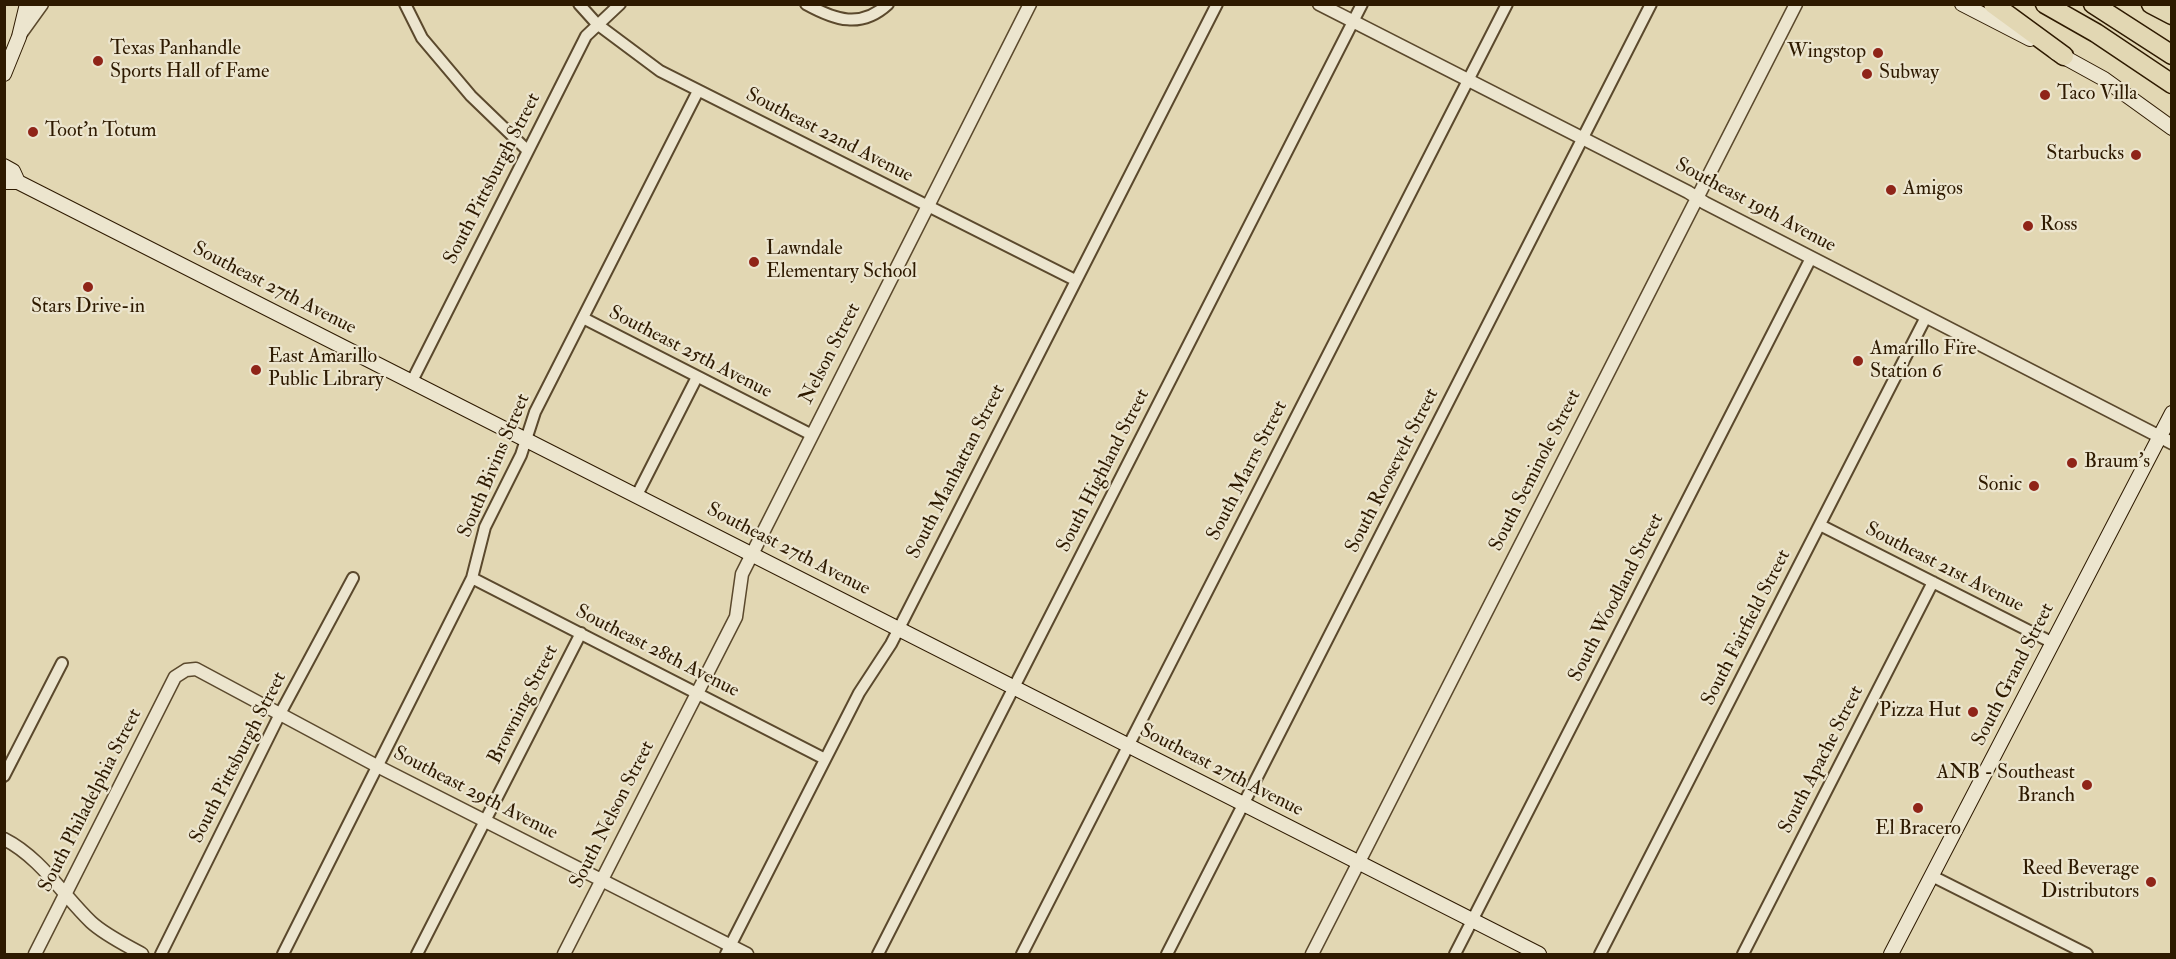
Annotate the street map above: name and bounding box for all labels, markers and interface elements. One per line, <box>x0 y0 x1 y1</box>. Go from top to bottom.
place label: Texas Panhandle Sports Hall of Fame <box>110 38 269 85</box>
place label: Wingstop <box>1787 41 1866 65</box>
marker: Wingstop <box>1871 46 1885 60</box>
marker: Texas Panhandle Sports Hall of Fame <box>91 54 105 68</box>
place label: Subway <box>1879 62 1939 86</box>
marker: Subway <box>1860 67 1874 81</box>
street label: Southeast 22nd Avenue <box>741 83 917 189</box>
place label: Taco Villa <box>2057 83 2138 107</box>
marker: Taco Villa <box>2038 88 2052 102</box>
street label: South Pittsburgh Street <box>439 89 547 269</box>
place label: Toot'n Totum <box>45 120 157 144</box>
marker: Toot'n Totum <box>26 125 40 139</box>
place label: Starbucks <box>2046 143 2124 167</box>
marker: Starbucks <box>2129 148 2143 162</box>
street label: Southeast 19th Avenue <box>1671 153 1839 259</box>
place label: Amigos <box>1903 178 1963 202</box>
marker: Amigos <box>1884 183 1898 197</box>
place label: Ross <box>2040 214 2077 238</box>
marker: Ross <box>2021 219 2035 233</box>
street label: Southeast 27th Avenue <box>188 237 360 341</box>
place label: Lawndale Elementary School <box>766 238 917 285</box>
marker: Lawndale Elementary School <box>747 255 761 269</box>
marker: Stars Drive-in <box>81 280 95 294</box>
place label: Stars Drive-in <box>31 296 145 320</box>
street label: Nelson Street <box>795 299 867 409</box>
street label: Southeast 25th Avenue <box>604 301 776 405</box>
place label: Amarillo Fire Station 6 <box>1870 338 1977 385</box>
place label: East Amarillo Public Library <box>268 346 384 393</box>
marker: Amarillo Fire Station 6 <box>1851 354 1865 368</box>
marker: East Amarillo Public Library <box>249 363 263 377</box>
street label: South Manhattan Street <box>903 381 1011 563</box>
street label: South Highland Street <box>1052 385 1156 557</box>
street label: South Roosevelt Street <box>1341 385 1445 557</box>
street label: South Seminole Street <box>1485 386 1587 556</box>
street label: South Bivins Street <box>454 390 536 542</box>
street label: South Marrs Street <box>1202 397 1294 545</box>
place label: Braum's <box>2084 451 2150 475</box>
marker: Braum's <box>2065 456 2079 470</box>
place label: Sonic <box>1978 474 2022 498</box>
marker: Sonic <box>2027 479 2041 493</box>
street label: Southeast 27th Avenue <box>702 498 874 602</box>
street label: South Woodland Street <box>1564 510 1670 686</box>
street label: Southeast 21st Avenue <box>1861 518 2027 618</box>
street label: South Fairfield Street <box>1697 546 1797 710</box>
street label: Southeast 28th Avenue <box>571 600 743 704</box>
street label: South Grand Street <box>1968 600 2060 750</box>
street label: Browning Street <box>484 641 564 769</box>
street label: South Pittsburgh Street <box>185 668 293 848</box>
street label: South Apache Street <box>1774 682 1870 838</box>
place label: Pizza Hut <box>1879 700 1961 724</box>
street label: South Philadelphia Street <box>34 705 148 897</box>
marker: Pizza Hut <box>1966 705 1980 719</box>
street label: Southeast 27th Avenue <box>1135 719 1307 823</box>
street label: South Nelson Street <box>565 737 661 893</box>
street label: Southeast 29th Avenue <box>389 742 561 846</box>
place label: ANB - Southeast Branch <box>1936 762 2075 809</box>
marker: ANB - Southeast Branch <box>2080 778 2094 792</box>
marker: El Bracero <box>1911 801 1925 815</box>
place label: El Bracero <box>1875 818 1961 842</box>
place label: Reed Beverage Distributors <box>2022 858 2139 905</box>
marker: Reed Beverage Distributors <box>2144 875 2158 889</box>

